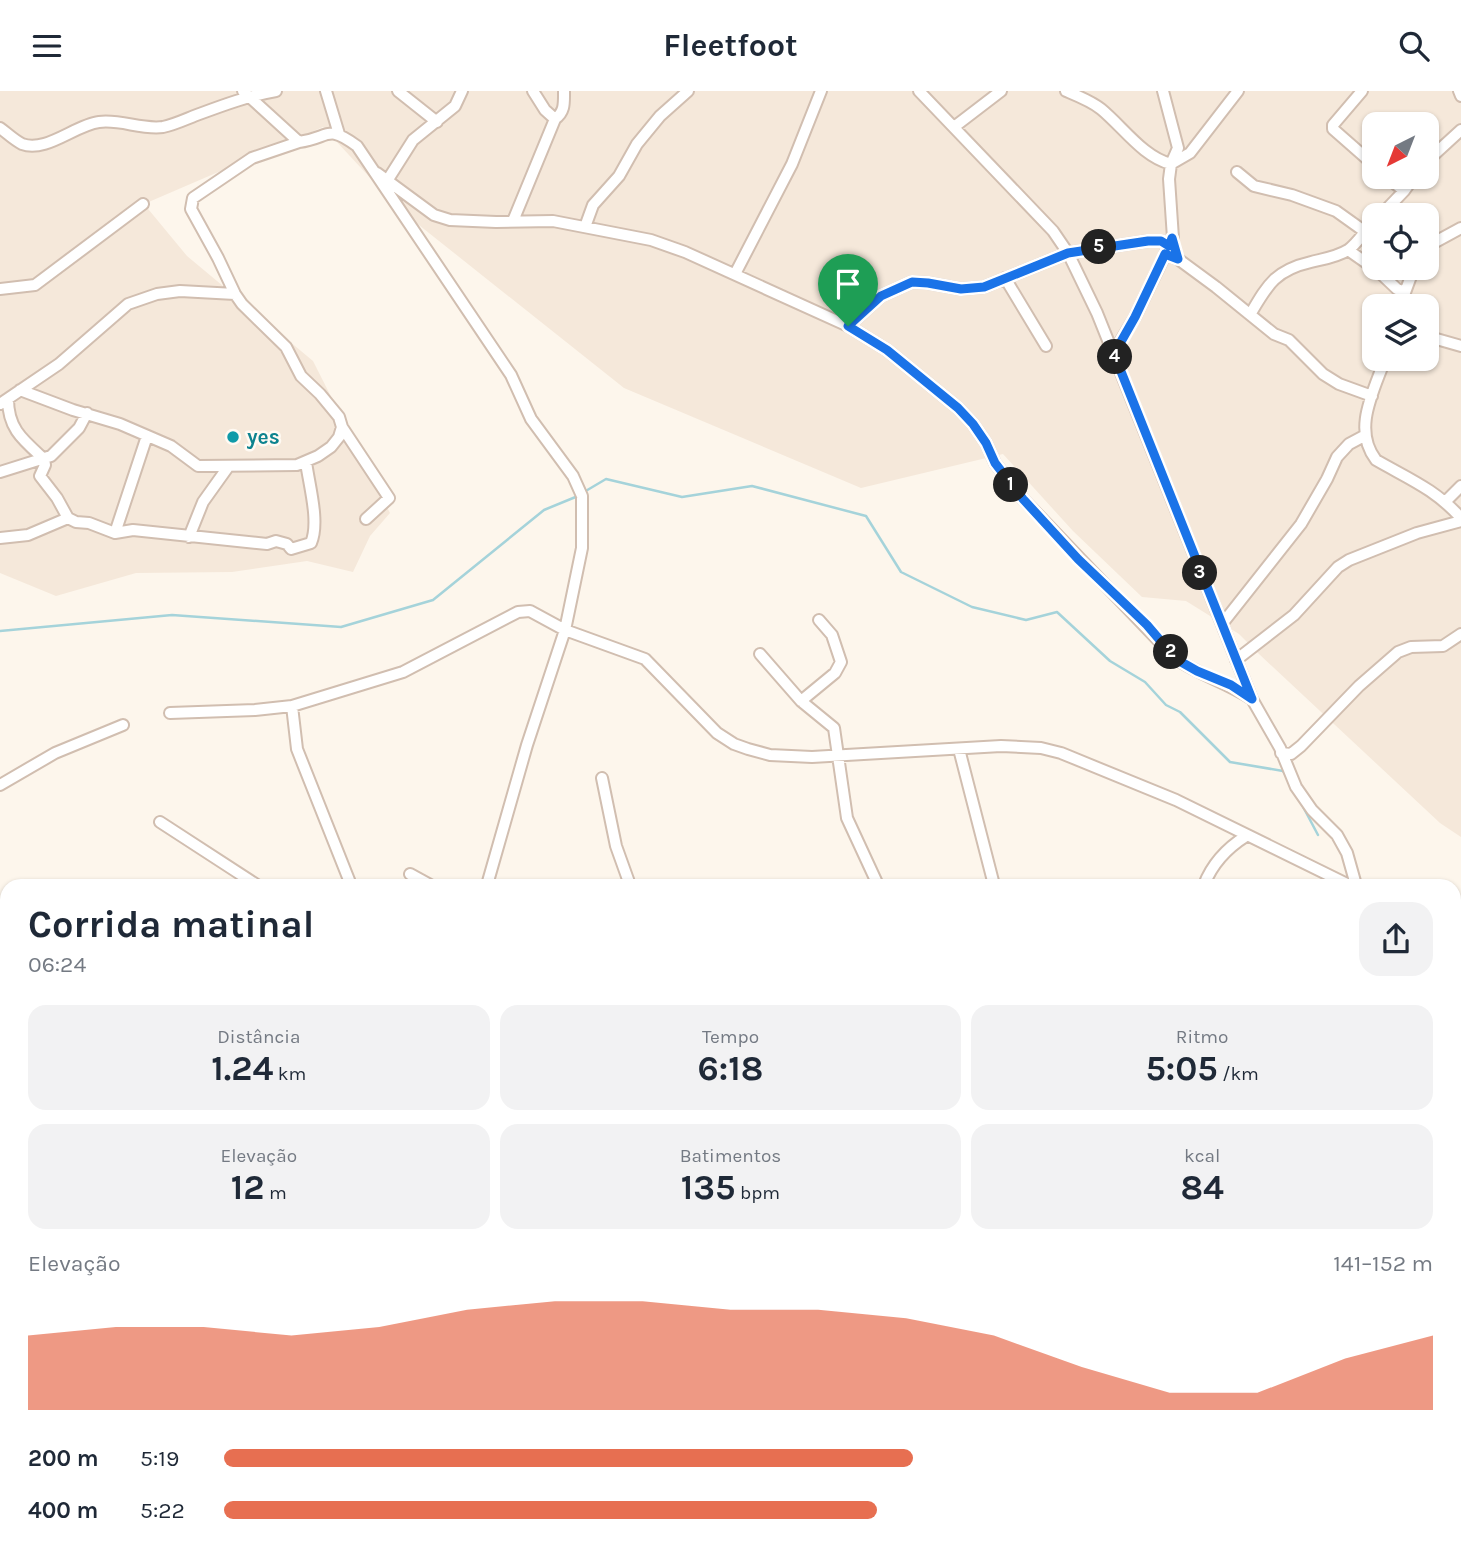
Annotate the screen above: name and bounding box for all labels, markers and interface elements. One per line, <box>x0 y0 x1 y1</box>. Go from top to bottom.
icon: menu <box>28 27 66 65</box>
text: Fleetfoot <box>663 27 798 64</box>
icon: search <box>1395 27 1433 65</box>
north arrow <box>1362 112 1438 189</box>
map controls <box>1362 112 1439 371</box>
button: locate <box>1362 203 1439 280</box>
pin: 5 <box>1082 229 1116 265</box>
text: 5 <box>1093 235 1104 257</box>
pin <box>818 254 878 326</box>
icon: arrive <box>829 265 867 303</box>
button: layers <box>1362 294 1439 371</box>
pin: 4 <box>1098 339 1132 375</box>
text: 4 <box>1109 345 1120 367</box>
place label: yes <box>247 425 280 449</box>
marker: yes <box>225 429 241 445</box>
pin: 1 <box>993 467 1028 503</box>
text: 1 <box>1007 473 1014 495</box>
pin: 3 <box>1182 555 1218 591</box>
text: 3 <box>1194 561 1205 583</box>
pin: 2 <box>1154 635 1188 669</box>
text: 2 <box>1165 640 1176 662</box>
text: Corrida matinal <box>28 902 314 947</box>
button: share <box>1359 902 1433 976</box>
text: 06:24 <box>28 951 86 978</box>
text: Distância <box>217 1026 300 1048</box>
text: Tempo <box>702 1026 759 1048</box>
text: Ritmo <box>1176 1026 1228 1048</box>
text: 1.24 <box>211 1048 273 1089</box>
text: 6:18 <box>698 1048 763 1089</box>
text: 5:05 <box>1145 1048 1218 1089</box>
text: km <box>273 1063 306 1085</box>
text: /km <box>1218 1063 1259 1085</box>
text: Elevação <box>221 1145 297 1167</box>
text: Batimentos <box>680 1145 781 1167</box>
text: kcal <box>1184 1145 1220 1167</box>
text: 12 <box>231 1167 265 1208</box>
text: 135 <box>681 1167 735 1208</box>
text: 84 <box>1180 1167 1224 1208</box>
text: m <box>265 1182 287 1204</box>
text: bpm <box>735 1182 780 1204</box>
text: Elevação <box>28 1250 121 1277</box>
text: 141–152 m <box>1333 1250 1433 1277</box>
text: 200 m <box>28 1445 99 1472</box>
text: 5:19 <box>140 1445 179 1472</box>
text: 400 m <box>28 1497 98 1524</box>
text: 5:22 <box>140 1497 185 1524</box>

